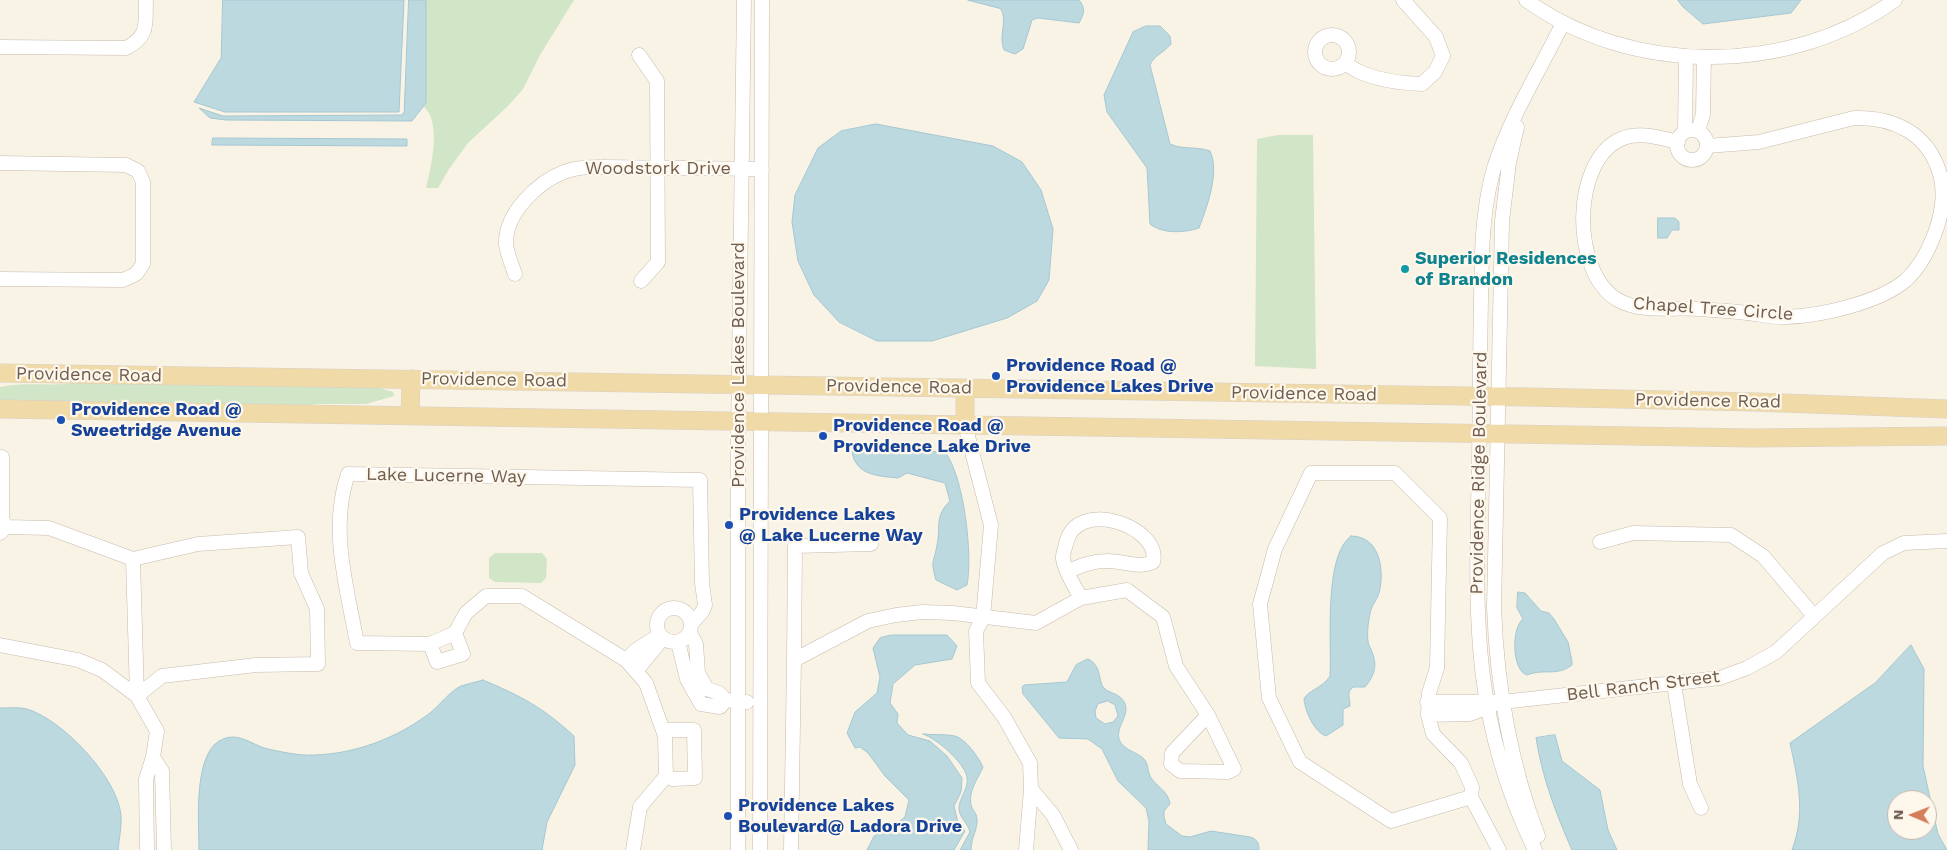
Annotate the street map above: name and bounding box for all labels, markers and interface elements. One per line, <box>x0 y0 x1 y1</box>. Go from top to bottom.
street label: Woodstork Drive <box>585 158 731 180</box>
street label: Providence Lakes Boulevard <box>728 242 750 488</box>
place label: Superior Residences of Brandon <box>1415 248 1597 290</box>
marker: Superior Residences of Brandon <box>1399 263 1411 275</box>
street label: Chapel Tree Circle <box>1632 293 1794 325</box>
street label: Providence Ridge Boulevard <box>1466 351 1492 595</box>
place label: Providence Road @ Providence Lakes Drive <box>1006 355 1214 398</box>
street label: Providence Road <box>16 363 162 387</box>
street label: Providence Road <box>421 368 567 392</box>
marker: Providence Road @ Providence Lakes Drive <box>990 370 1002 382</box>
street label: Providence Road <box>826 375 972 399</box>
street label: Providence Road <box>1231 382 1377 406</box>
street label: Providence Road <box>1635 389 1781 413</box>
place label: Providence Road @ Sweetridge Avenue <box>71 399 242 442</box>
marker: Providence Road @ Sweetridge Avenue <box>55 414 67 426</box>
place label: Providence Road @ Providence Lake Drive <box>833 415 1031 458</box>
marker: Providence Road @ Providence Lake Drive <box>817 430 829 442</box>
street label: Lake Lucerne Way <box>366 464 526 488</box>
place label: Providence Lakes @ Lake Lucerne Way <box>739 504 923 546</box>
marker: Providence Lakes @ Lake Lucerne Way <box>723 519 735 531</box>
street label: Bell Ranch Street <box>1565 666 1721 706</box>
north arrow <box>1887 790 1937 840</box>
place label: Providence Lakes Boulevard@ Ladora Drive <box>738 795 962 838</box>
text: N <box>1890 809 1906 820</box>
marker: Providence Lakes Boulevard@ Ladora Drive <box>722 810 734 822</box>

